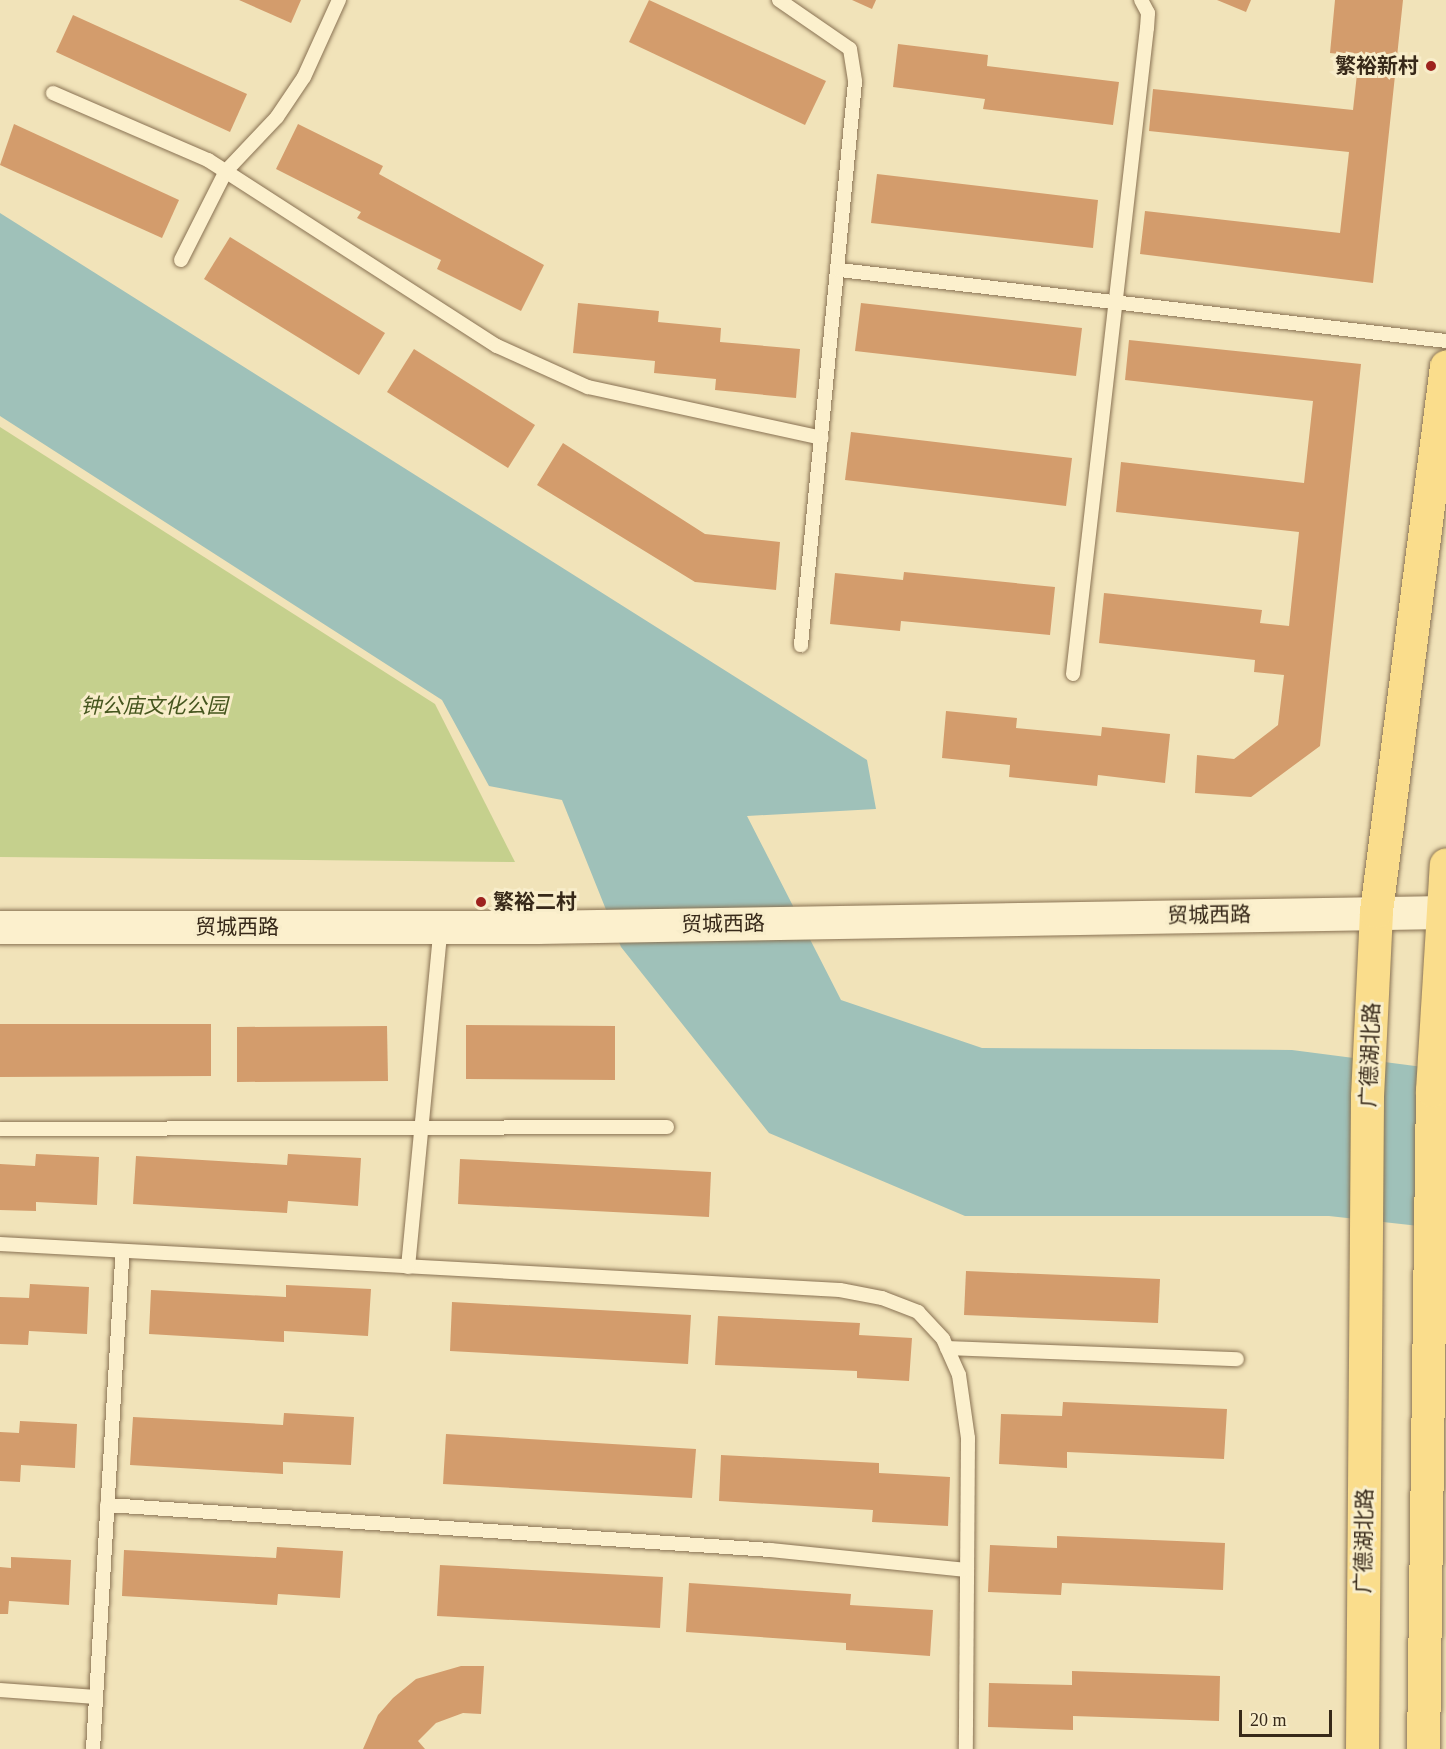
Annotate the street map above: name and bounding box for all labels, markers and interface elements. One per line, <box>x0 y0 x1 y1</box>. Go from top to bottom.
place label: 繁裕新村 <box>1335 53 1419 79</box>
marker: 繁裕新村 <box>1424 59 1438 73</box>
park label: 钟公庙文化公园 <box>81 693 227 719</box>
place label: 繁裕二村 <box>493 889 577 915</box>
marker: 繁裕二村 <box>474 895 488 909</box>
street label: 贸城西路 <box>1167 902 1251 928</box>
street label: 贸城西路 <box>681 911 765 937</box>
street label: 贸城西路 <box>195 914 279 940</box>
street label: 广德湖北路 <box>1356 1002 1384 1108</box>
street label: 广德湖北路 <box>1350 1488 1378 1594</box>
scale bar <box>1242 1698 1335 1736</box>
text: 20 m <box>1250 1710 1287 1730</box>

